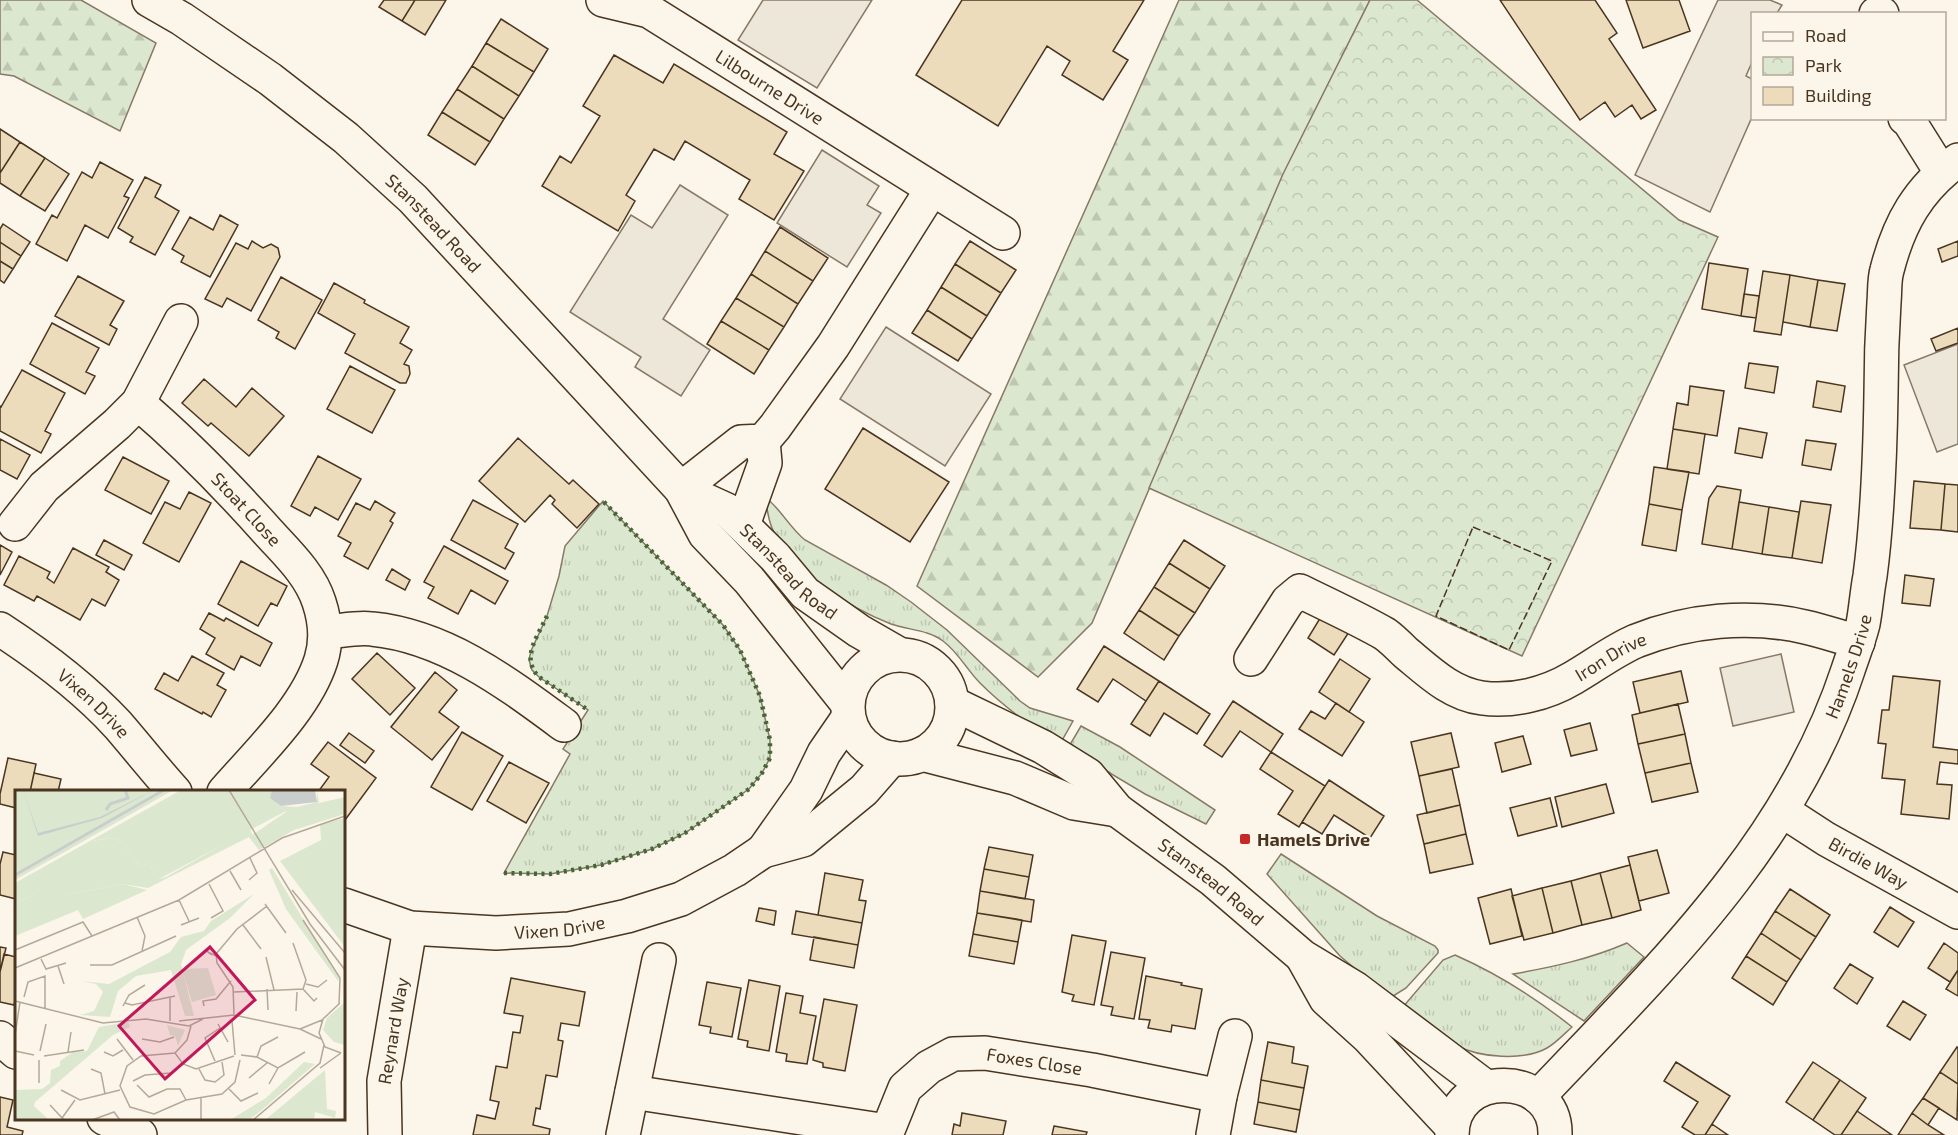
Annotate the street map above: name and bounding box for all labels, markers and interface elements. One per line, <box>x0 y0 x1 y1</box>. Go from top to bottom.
legend <box>1751 12 1946 120</box>
text: Road <box>1805 24 1846 46</box>
street label: Lilbourne Drive <box>712 45 828 129</box>
text: Park <box>1805 54 1842 76</box>
text: Building <box>1805 84 1872 106</box>
street label: Stanstead Road <box>381 169 486 277</box>
street label: Stoat Close <box>207 468 286 550</box>
street label: Stanstead Road <box>736 518 842 624</box>
street label: Hamels Drive <box>1820 613 1875 722</box>
street label: Iron Drive <box>1571 627 1649 685</box>
street label: Vixen Drive <box>54 663 135 742</box>
inset map <box>15 790 345 1120</box>
place label: Hamels Drive <box>1257 828 1370 850</box>
marker: Hamels Drive <box>1238 832 1252 846</box>
street label: Birdie Way <box>1825 832 1913 894</box>
street label: Stanstead Road <box>1154 833 1269 930</box>
street label: Vixen Drive <box>514 910 607 943</box>
street label: Reynard Way <box>373 975 413 1086</box>
street label: Foxes Close <box>985 1042 1084 1079</box>

